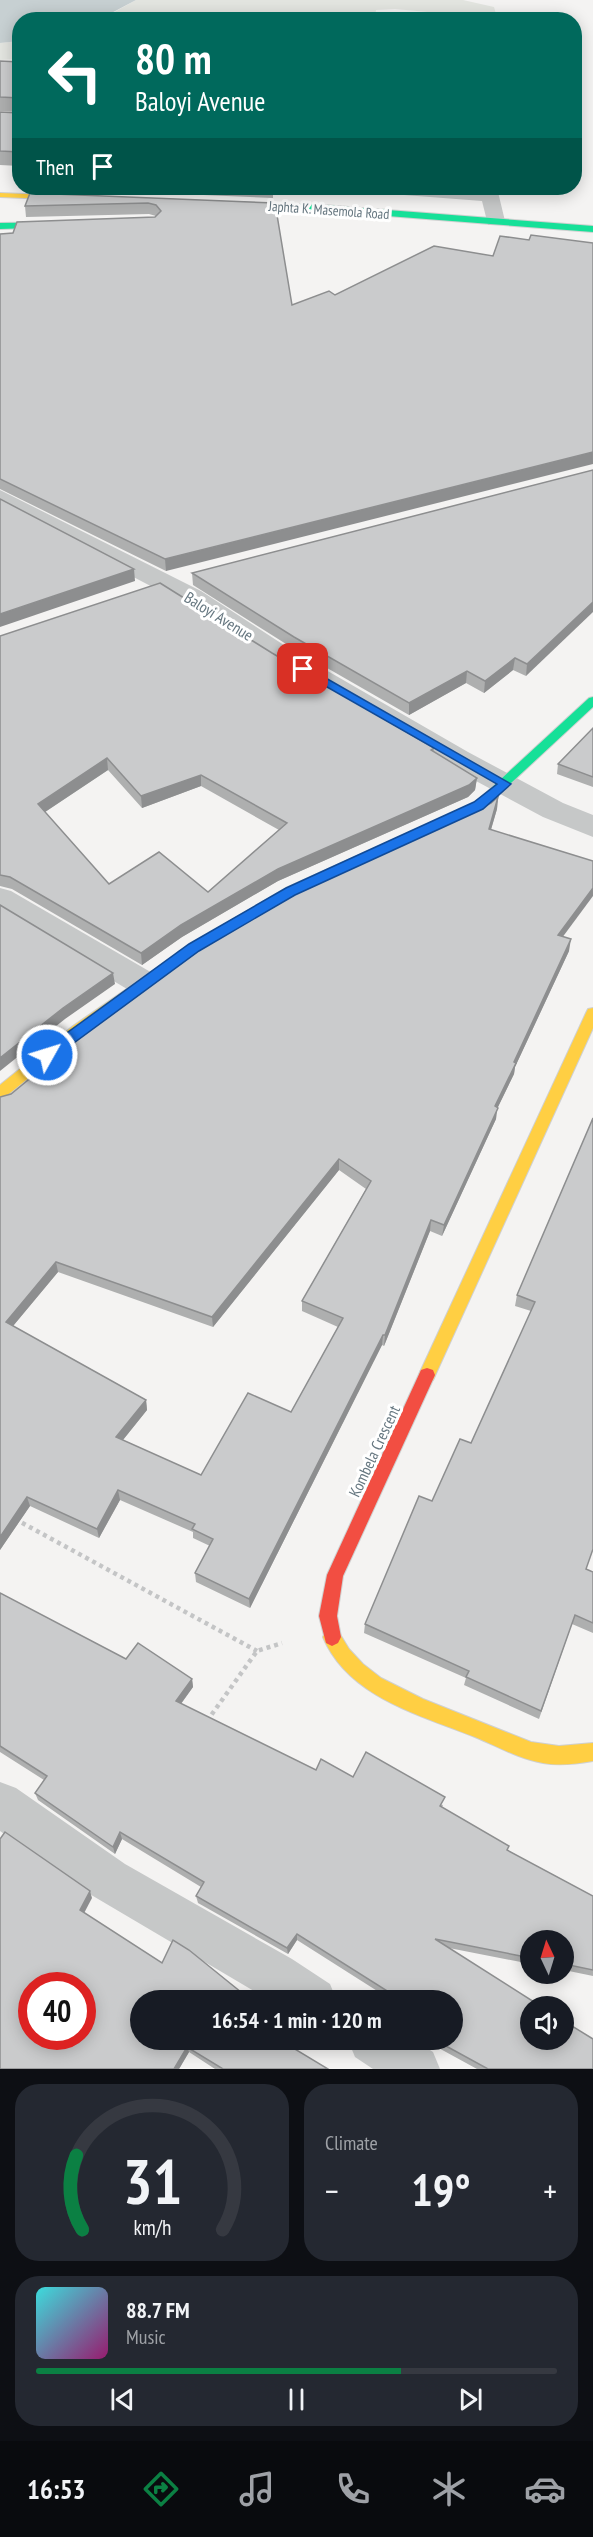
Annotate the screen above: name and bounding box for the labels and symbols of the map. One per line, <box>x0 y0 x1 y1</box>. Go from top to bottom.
street label: Japhta K. Masemola Road <box>267 197 390 223</box>
street label: Baloyi Avenue <box>181 587 257 645</box>
pin <box>277 643 328 694</box>
position arrow <box>15 1023 79 1087</box>
street label: Kombela Crescent <box>344 1402 404 1500</box>
north arrow <box>520 1930 574 1984</box>
speed limit sign: 40 <box>18 1972 96 2050</box>

